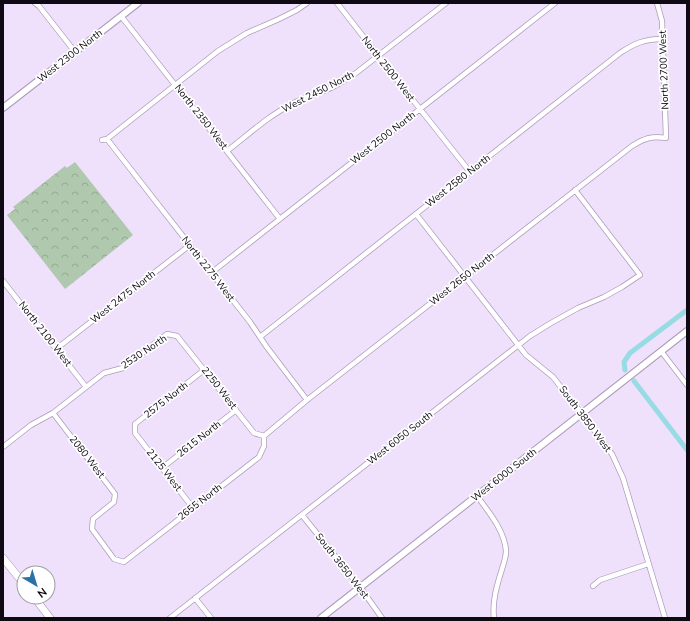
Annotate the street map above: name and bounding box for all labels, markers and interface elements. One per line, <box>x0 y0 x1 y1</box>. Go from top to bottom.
street label: West 2300 North <box>35 26 105 86</box>
street label: North 2700 West <box>656 30 672 110</box>
street label: North 2500 West <box>358 34 418 105</box>
street label: West 2450 North <box>280 68 356 116</box>
street label: North 2350 West <box>171 82 231 153</box>
street label: West 2500 North <box>348 108 418 168</box>
street label: West 2580 North <box>423 151 493 211</box>
street label: North 2275 West <box>178 234 238 305</box>
street label: West 2650 North <box>427 249 497 309</box>
street label: West 2475 North <box>88 267 158 327</box>
street label: North 2100 West <box>15 299 75 370</box>
street label: 2530 North <box>118 332 170 372</box>
street label: 2250 West <box>198 364 240 413</box>
street label: 2575 North <box>141 378 191 422</box>
street label: South 3850 West <box>555 383 615 455</box>
street label: West 6050 South <box>364 408 436 468</box>
street label: 2615 North <box>174 417 224 461</box>
street label: 2080 West <box>66 433 108 482</box>
street label: West 6000 South <box>468 445 540 505</box>
street label: 2125 West <box>143 446 185 495</box>
street label: 2655 North <box>175 480 225 524</box>
street label: South 3650 West <box>312 530 372 602</box>
north arrow <box>16 565 56 605</box>
text: N <box>34 584 50 601</box>

